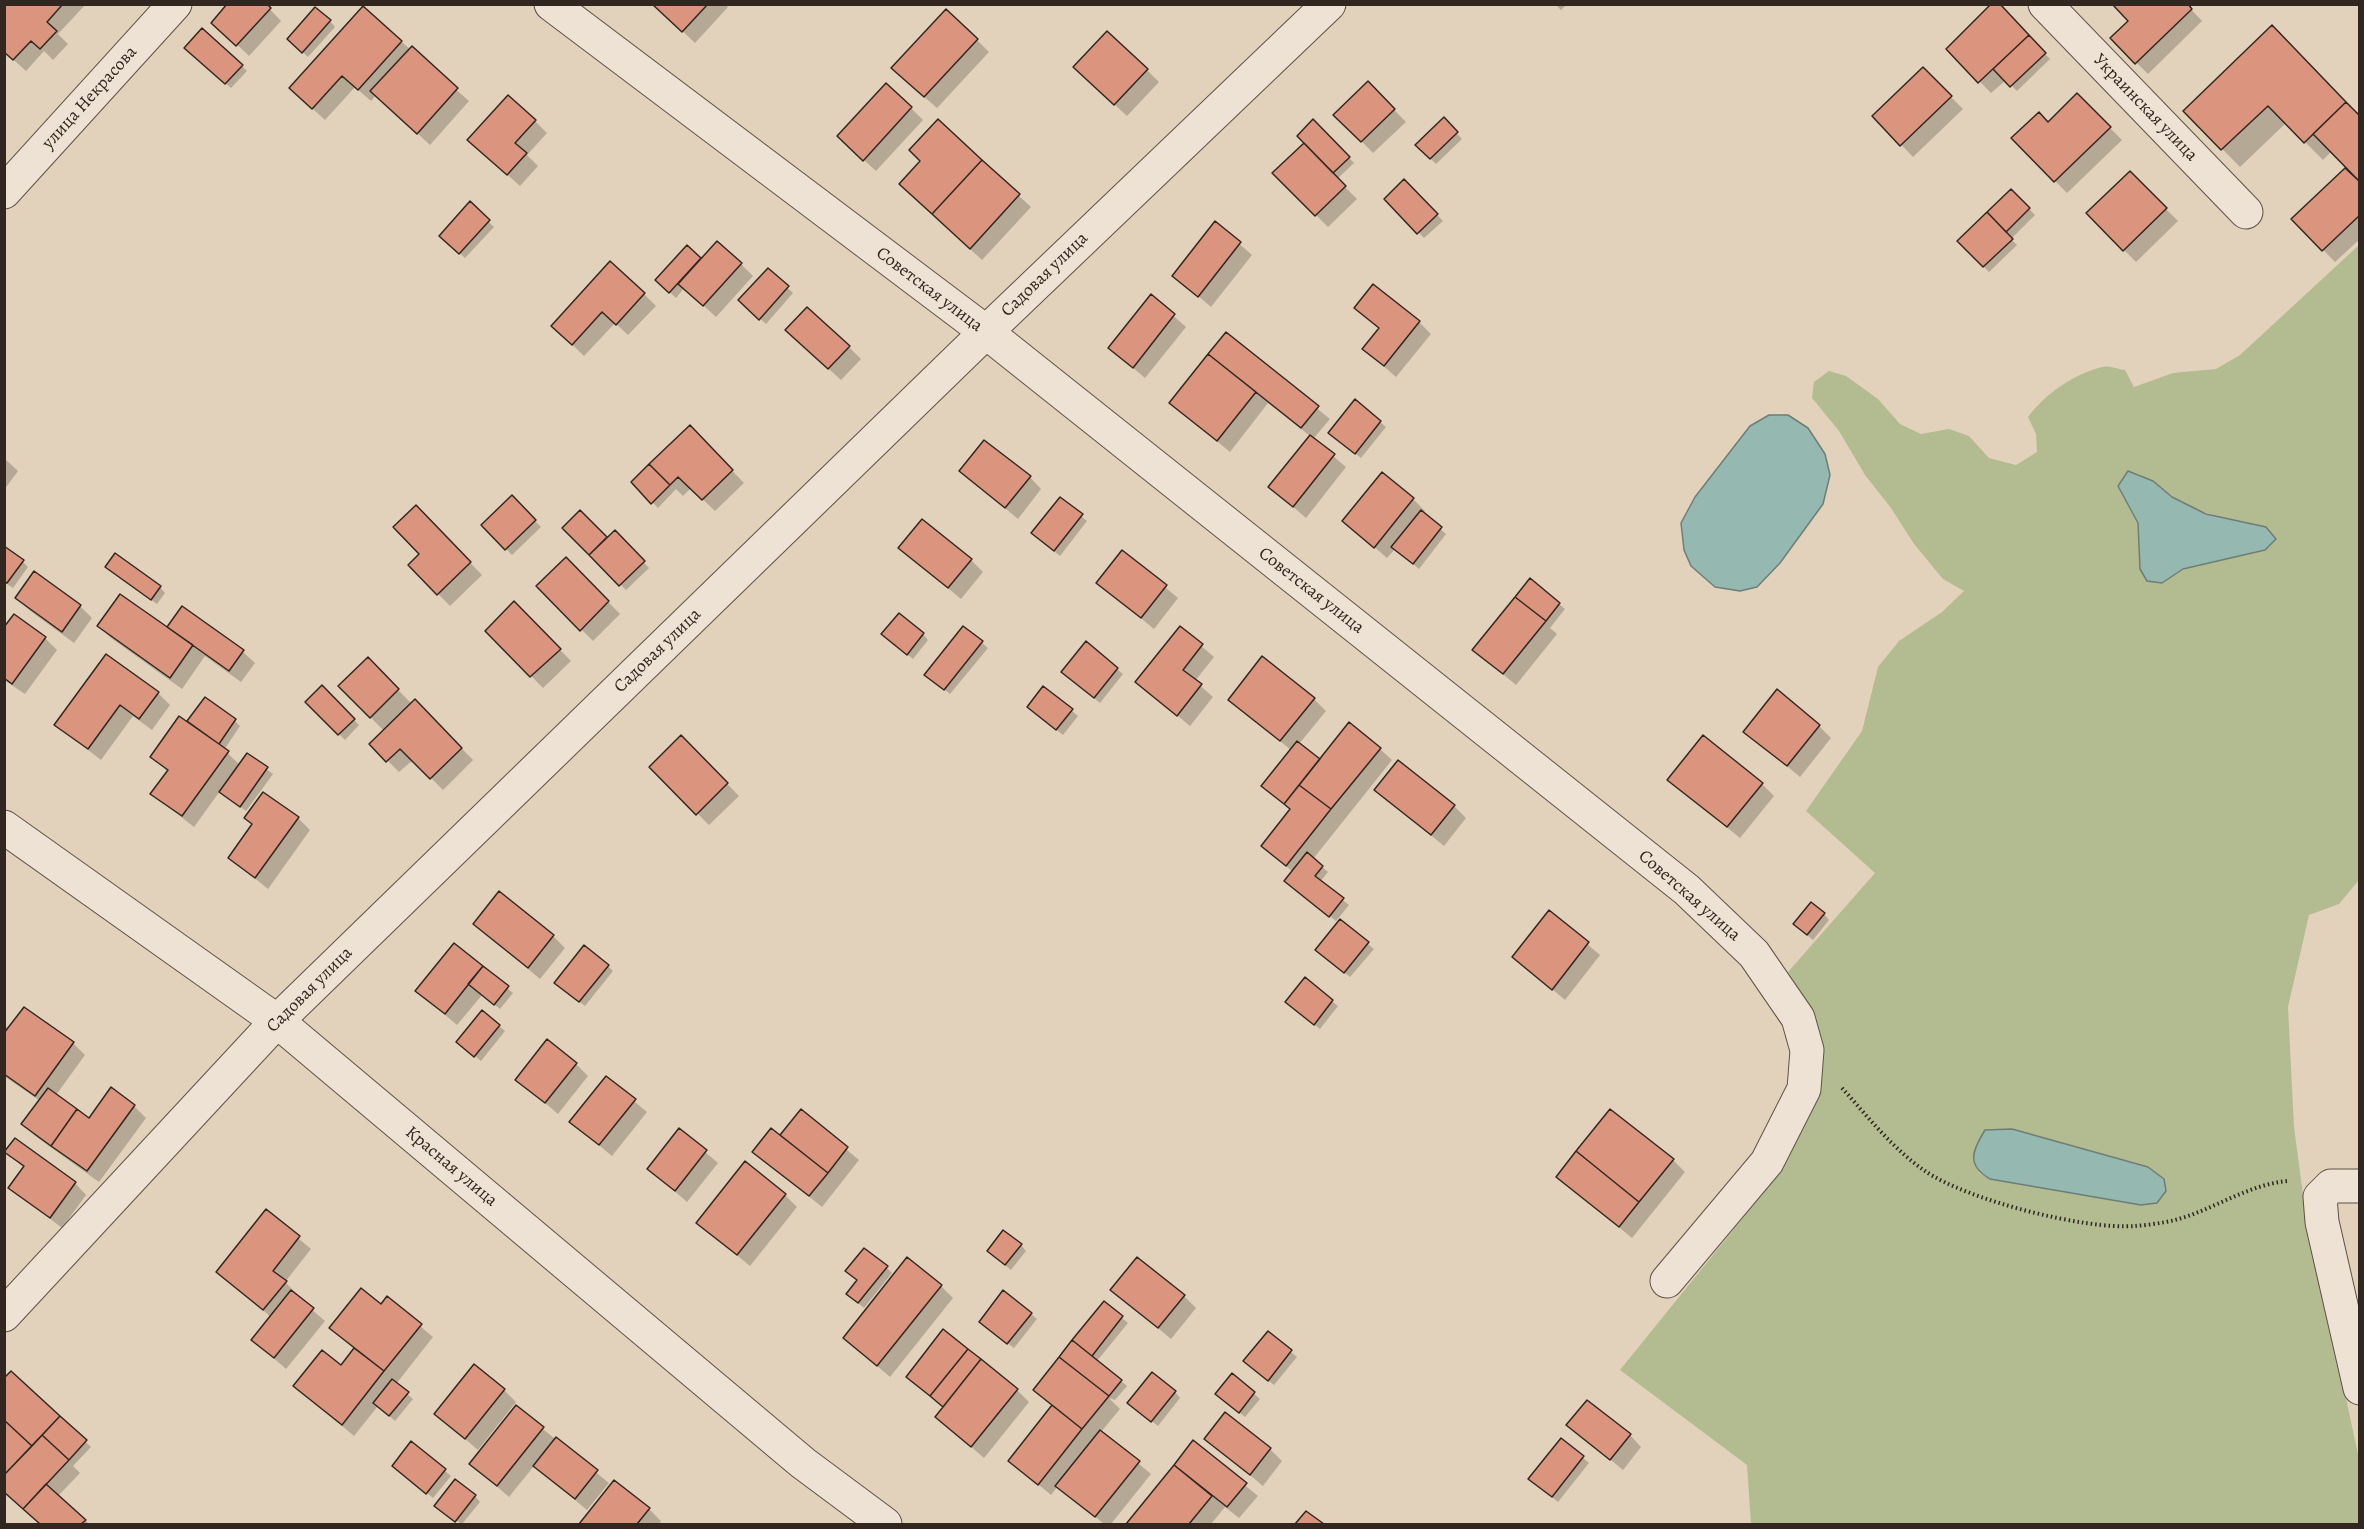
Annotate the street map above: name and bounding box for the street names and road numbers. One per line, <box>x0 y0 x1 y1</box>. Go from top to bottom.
street label: улица Некрасова <box>38 42 142 154</box>
street label: Украинская улица <box>2088 50 2202 166</box>
street label: Садовая улица <box>997 228 1093 322</box>
street label: Советская улица <box>871 243 987 337</box>
street label: Советская улица <box>1254 543 1368 639</box>
street label: Садовая улица <box>610 604 706 698</box>
street label: Советская улица <box>1634 846 1744 946</box>
street label: Садовая улица <box>263 943 357 1037</box>
street label: Красная улица <box>401 1122 501 1212</box>

